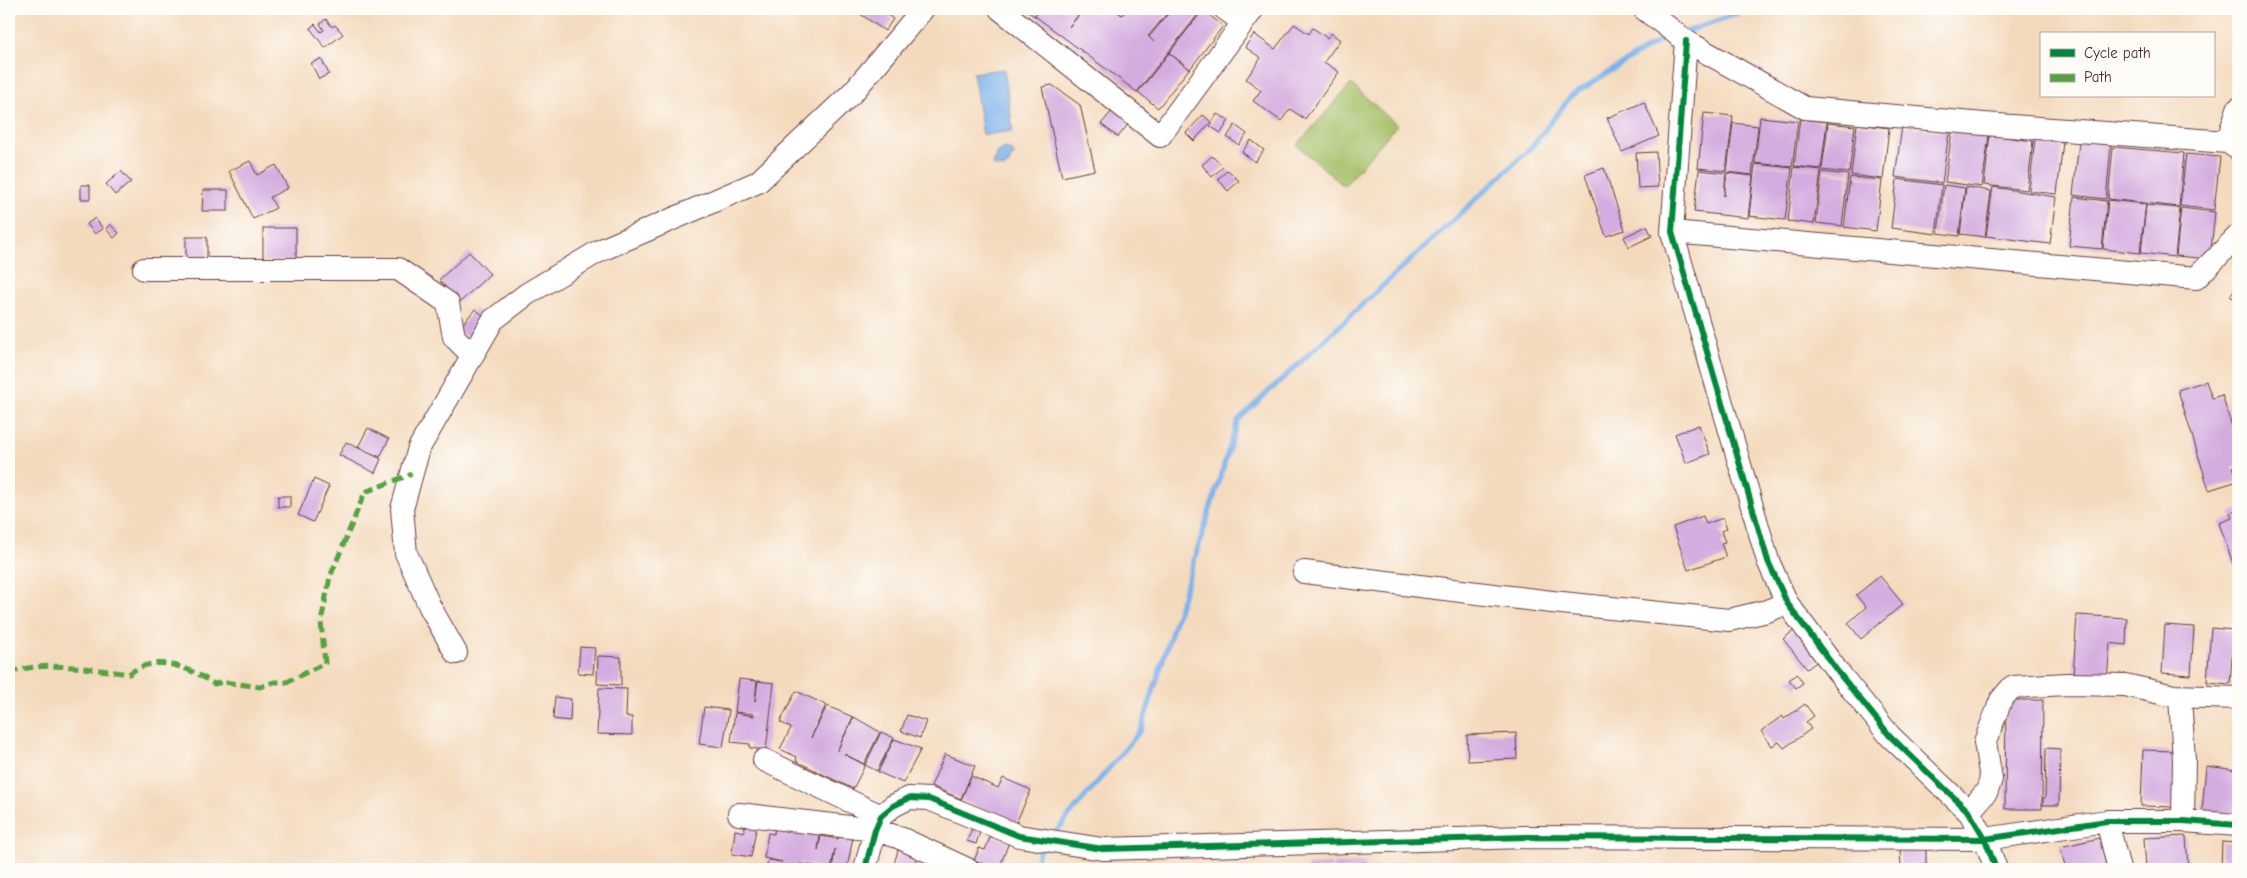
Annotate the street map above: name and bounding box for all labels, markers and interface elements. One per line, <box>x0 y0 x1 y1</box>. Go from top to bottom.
legend <box>2040 32 2214 98</box>
text: Cycle path <box>2084 44 2151 62</box>
text: Path <box>2084 68 2112 86</box>

